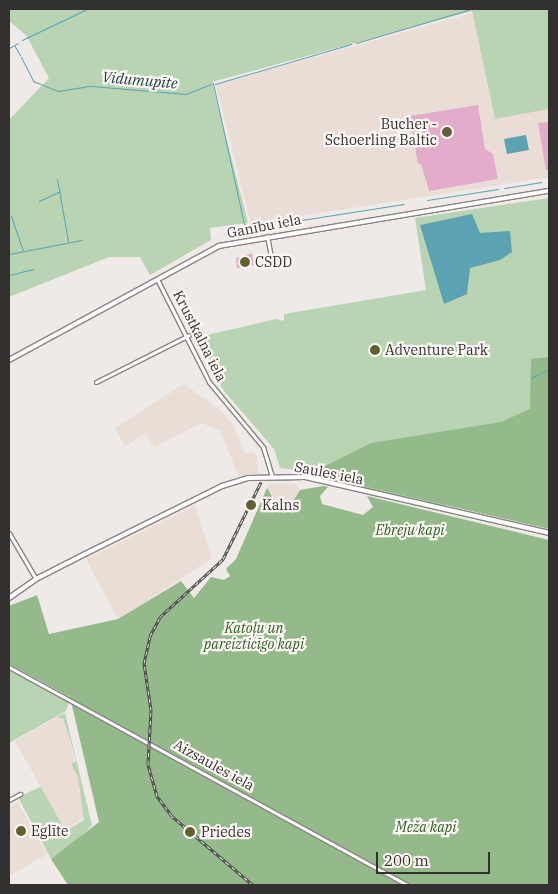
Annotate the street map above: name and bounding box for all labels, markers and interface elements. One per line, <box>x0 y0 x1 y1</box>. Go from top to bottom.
water label: Vidumupīte <box>102 68 178 92</box>
place label: Bucher - Schoerling Baltic <box>325 116 437 148</box>
marker: Bucher - Schoerling Baltic <box>441 126 453 138</box>
street label: Ganību iela <box>225 211 303 241</box>
place label: CSDD <box>255 254 292 270</box>
marker: CSDD <box>239 256 251 268</box>
street label: Krustkalna iela <box>170 288 230 384</box>
place label: Adventure Park <box>385 342 488 358</box>
marker: Adventure Park <box>369 344 381 356</box>
street label: Saules iela <box>293 458 365 488</box>
place label: Kalns <box>262 497 299 513</box>
marker: Kalns <box>244 498 258 512</box>
park label: Ebreju kapi <box>375 522 445 538</box>
park label: Katoļu un pareizticīgo kapi <box>204 620 304 652</box>
street label: Aizsaules iela <box>171 736 257 794</box>
park label: Meža kapi <box>396 819 456 835</box>
place label: Eglīte <box>31 823 69 839</box>
place label: Priedes <box>201 824 251 840</box>
marker: Eglīte <box>15 825 27 837</box>
marker: Priedes <box>183 825 197 839</box>
scale bar <box>378 842 492 874</box>
text: 200 m <box>384 851 429 870</box>

